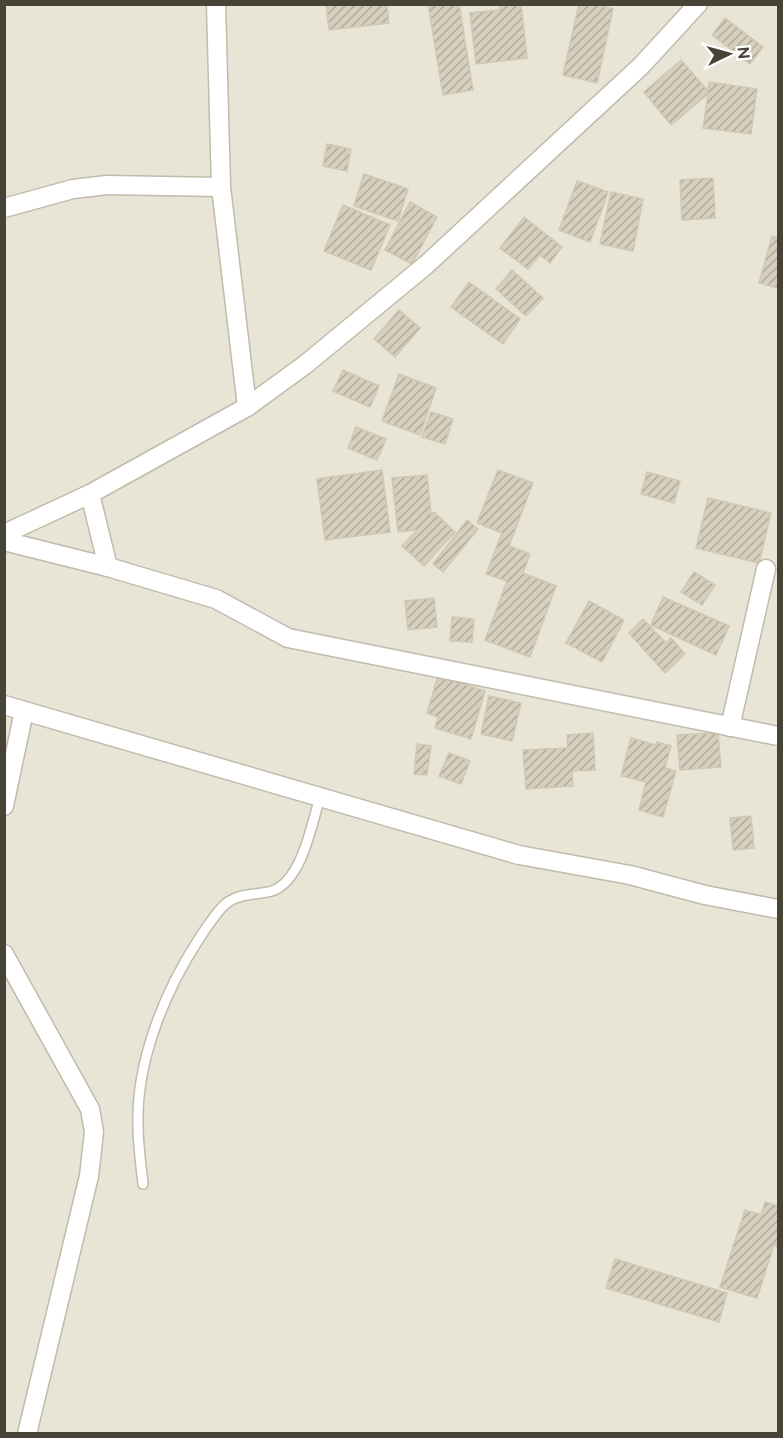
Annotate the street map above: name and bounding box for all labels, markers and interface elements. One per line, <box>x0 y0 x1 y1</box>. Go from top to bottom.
north arrow <box>699 24 759 84</box>
text: N <box>733 46 753 60</box>

